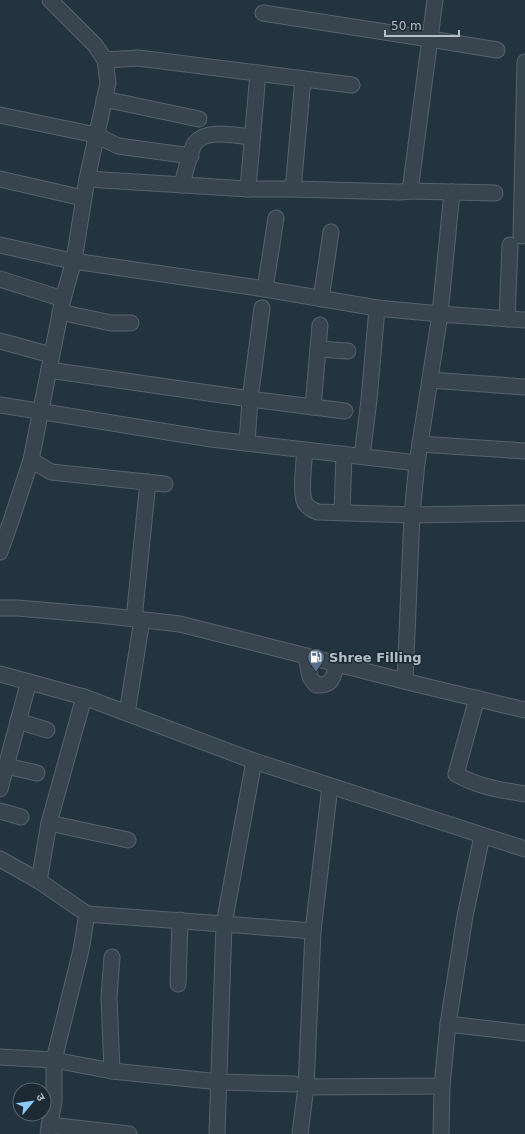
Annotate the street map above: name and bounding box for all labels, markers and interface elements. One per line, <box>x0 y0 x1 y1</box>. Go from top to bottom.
scale bar <box>385 12 459 38</box>
text: 50 m <box>391 19 422 33</box>
fuel station icon: Shree Filling <box>306 647 326 672</box>
place label: Shree Filling <box>329 650 421 665</box>
north arrow <box>12 1082 52 1122</box>
text: उ <box>33 1091 48 1104</box>

